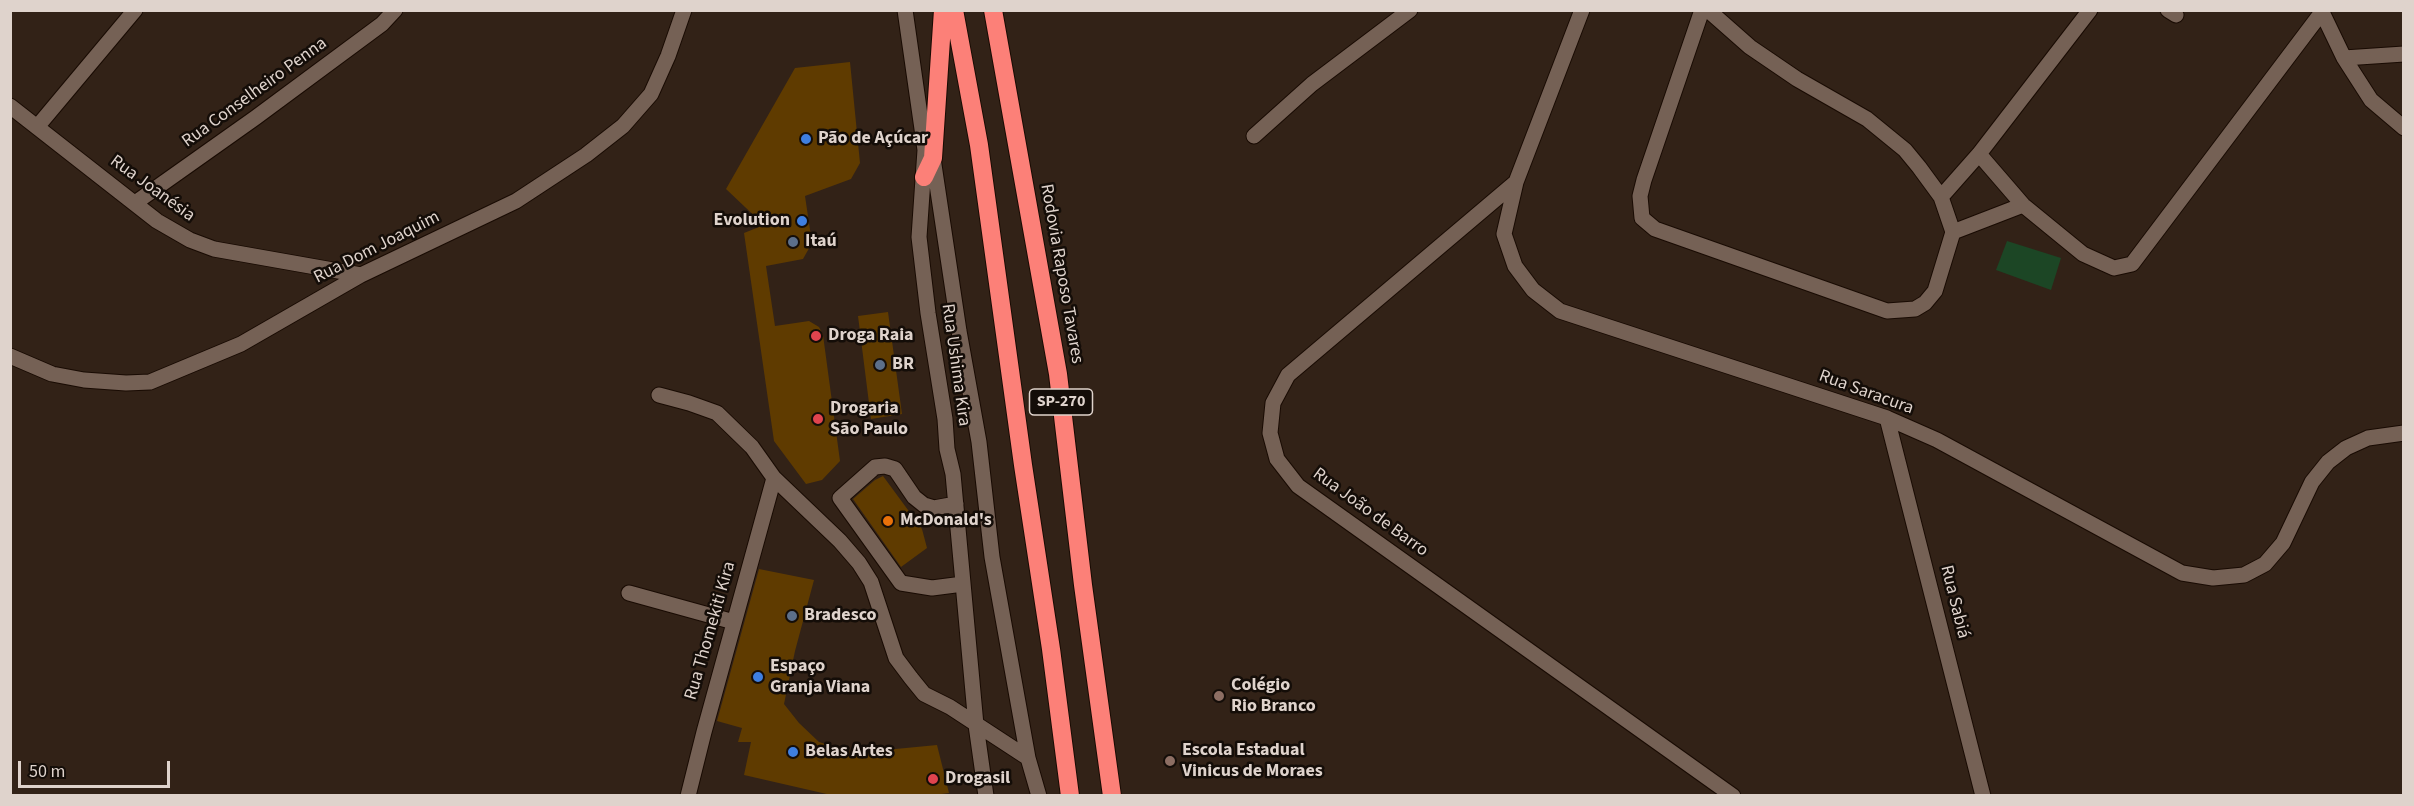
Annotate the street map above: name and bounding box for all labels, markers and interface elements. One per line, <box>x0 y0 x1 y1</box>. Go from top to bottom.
street label: Rua Conselheiro Penna <box>178 33 332 153</box>
place label: Pão de Açúcar <box>818 128 928 150</box>
marker: Pão de Açúcar <box>799 132 813 146</box>
street label: Rua Joanésia <box>105 151 199 227</box>
street label: Rodovia Raposo Tavares <box>1035 183 1087 365</box>
street label: Rua Dom Joaquim <box>310 207 444 289</box>
place label: Evolution <box>714 210 790 232</box>
marker: Evolution <box>795 214 809 228</box>
place label: Itaú <box>805 231 837 253</box>
marker: Itaú <box>786 235 800 249</box>
street label: Rua Ushima Kira <box>936 302 974 428</box>
place label: Droga Raia <box>828 325 914 347</box>
marker: Droga Raia <box>809 329 823 343</box>
place label: BR <box>892 354 914 376</box>
marker: BR <box>873 358 887 372</box>
street label: Rua Saracura <box>1816 366 1916 420</box>
road number: SP-270 <box>1030 389 1092 415</box>
place label: Drogaria São Paulo <box>830 398 908 440</box>
marker: Drogaria São Paulo <box>811 412 825 426</box>
street label: Rua João de Barro <box>1308 464 1432 562</box>
place label: McDonald's <box>900 510 992 532</box>
marker: McDonald's <box>881 514 895 528</box>
street label: Rua Thomekiti Kira <box>681 559 741 703</box>
street label: Rua Sabiá <box>1934 563 1974 641</box>
place label: Bradesco <box>804 605 877 627</box>
marker: Bradesco <box>785 609 799 623</box>
place label: Espaço Granja Viana <box>770 656 870 698</box>
marker: Espaço Granja Viana <box>751 670 765 684</box>
place label: Colégio Rio Branco <box>1231 675 1316 718</box>
marker: Colégio Rio Branco <box>1212 689 1226 703</box>
place label: Escola Estadual Vinicus de Moraes <box>1182 740 1323 783</box>
place label: Belas Artes <box>805 741 893 763</box>
marker: Belas Artes <box>786 745 800 759</box>
scale bar <box>21 749 172 787</box>
marker: Escola Estadual Vinicus de Moraes <box>1163 754 1177 768</box>
text: 50 m <box>29 759 65 784</box>
place label: Drogasil <box>945 768 1010 790</box>
marker: Drogasil <box>926 772 940 786</box>

